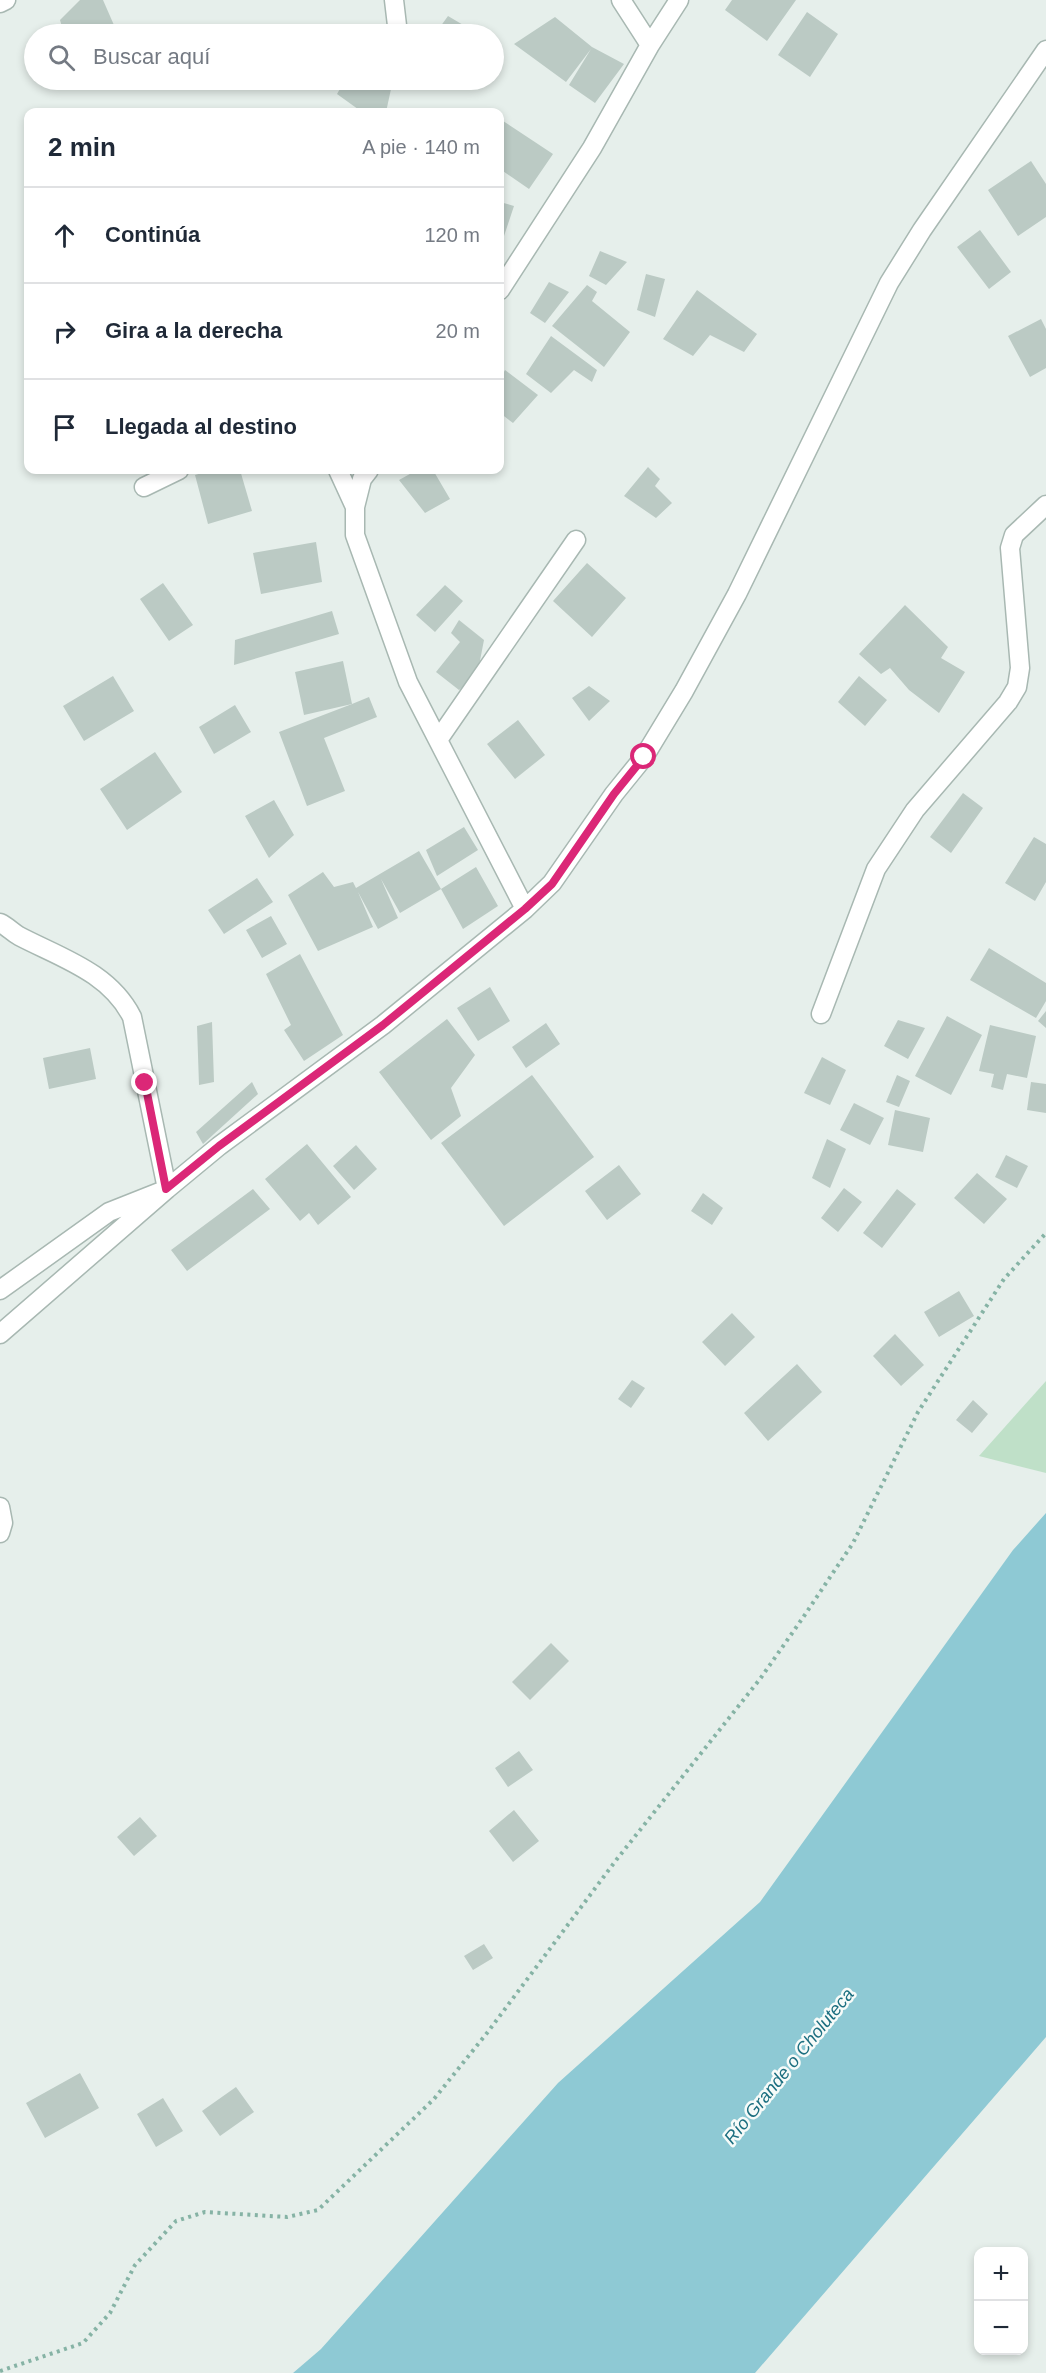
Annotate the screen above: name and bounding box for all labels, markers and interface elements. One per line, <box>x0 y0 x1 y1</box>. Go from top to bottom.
search box <box>24 24 504 90</box>
icon: search <box>45 41 78 74</box>
text: Buscar aquí <box>93 44 210 69</box>
text: 2 min <box>48 132 116 162</box>
text: A pie · 140 m <box>362 136 480 158</box>
icon: ahead <box>48 219 81 252</box>
text: Continúa <box>105 222 200 247</box>
text: 120 m <box>424 224 480 246</box>
icon: right <box>48 315 81 348</box>
text: Gira a la derecha <box>105 318 282 343</box>
text: 20 m <box>436 320 480 342</box>
icon: arrive <box>48 411 81 444</box>
text: Llegada al destino <box>105 414 297 439</box>
route start <box>630 743 656 769</box>
route end <box>131 1069 157 1095</box>
water label: Río Grande o Choluteca <box>720 1984 858 2148</box>
map controls <box>974 2247 1028 2355</box>
button: + <box>974 2247 1028 2301</box>
button: − <box>974 2301 1028 2355</box>

